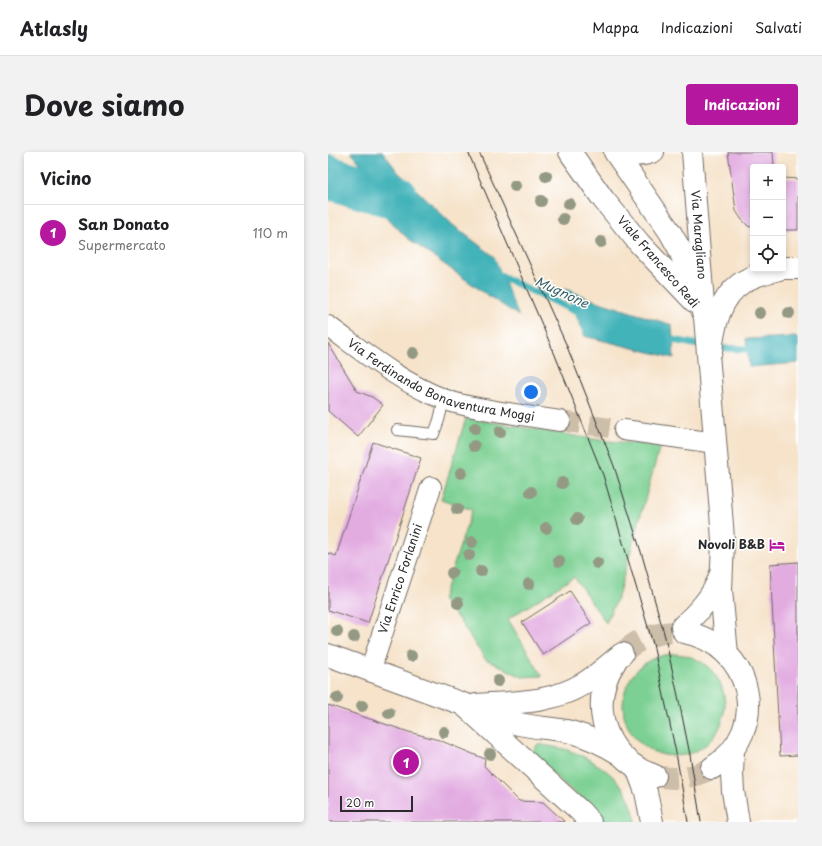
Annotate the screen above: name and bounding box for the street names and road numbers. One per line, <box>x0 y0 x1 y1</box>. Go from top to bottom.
street label: Via Maragliano <box>687 189 712 280</box>
street label: Viale Francesco Redi <box>614 211 704 311</box>
street label: Via Ferdinando Bonaventura Moggi <box>344 333 536 425</box>
street label: Via Enrico Forlanini <box>373 521 426 636</box>

